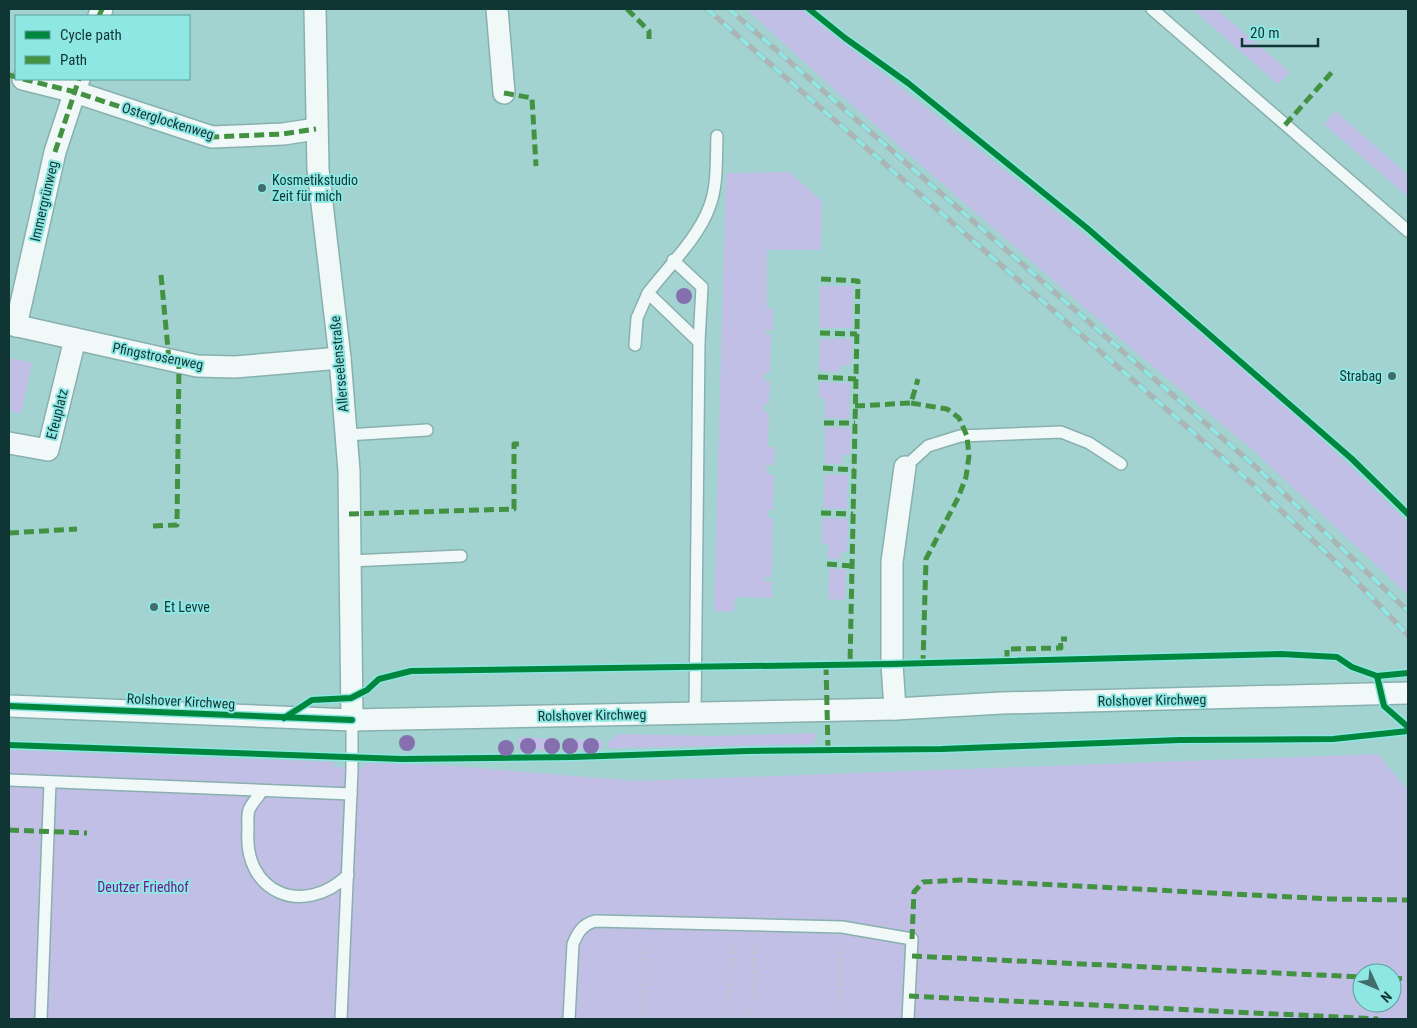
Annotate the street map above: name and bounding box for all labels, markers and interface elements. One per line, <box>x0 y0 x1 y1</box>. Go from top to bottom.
legend <box>15 15 190 80</box>
scale bar <box>1242 15 1318 47</box>
text: 20 m <box>1250 24 1280 42</box>
text: Cycle path <box>60 26 122 44</box>
text: Path <box>60 51 87 69</box>
street label: Osterglockenweg <box>120 99 216 143</box>
street label: Immergrünweg <box>27 159 61 243</box>
place label: Kosmetikstudio Zeit für mich <box>272 172 358 204</box>
marker: Kosmetikstudio Zeit für mich <box>256 182 268 194</box>
street label: Allerseelenstraße <box>327 315 351 413</box>
street label: Pfingstrosenweg <box>111 339 205 373</box>
place label: Strabag <box>1339 368 1382 384</box>
marker: Strabag <box>1386 370 1398 382</box>
street label: Efeuplatz <box>43 387 71 441</box>
place label: Et Levve <box>164 599 210 615</box>
marker: Et Levve <box>148 601 160 613</box>
street label: Rolshover Kirchweg <box>126 690 236 712</box>
street label: Rolshover Kirchweg <box>1098 691 1206 709</box>
street label: Rolshover Kirchweg <box>538 706 646 724</box>
park label: Deutzer Friedhof <box>97 879 189 895</box>
north arrow <box>1352 963 1402 1013</box>
text: N <box>1378 988 1395 1006</box>

